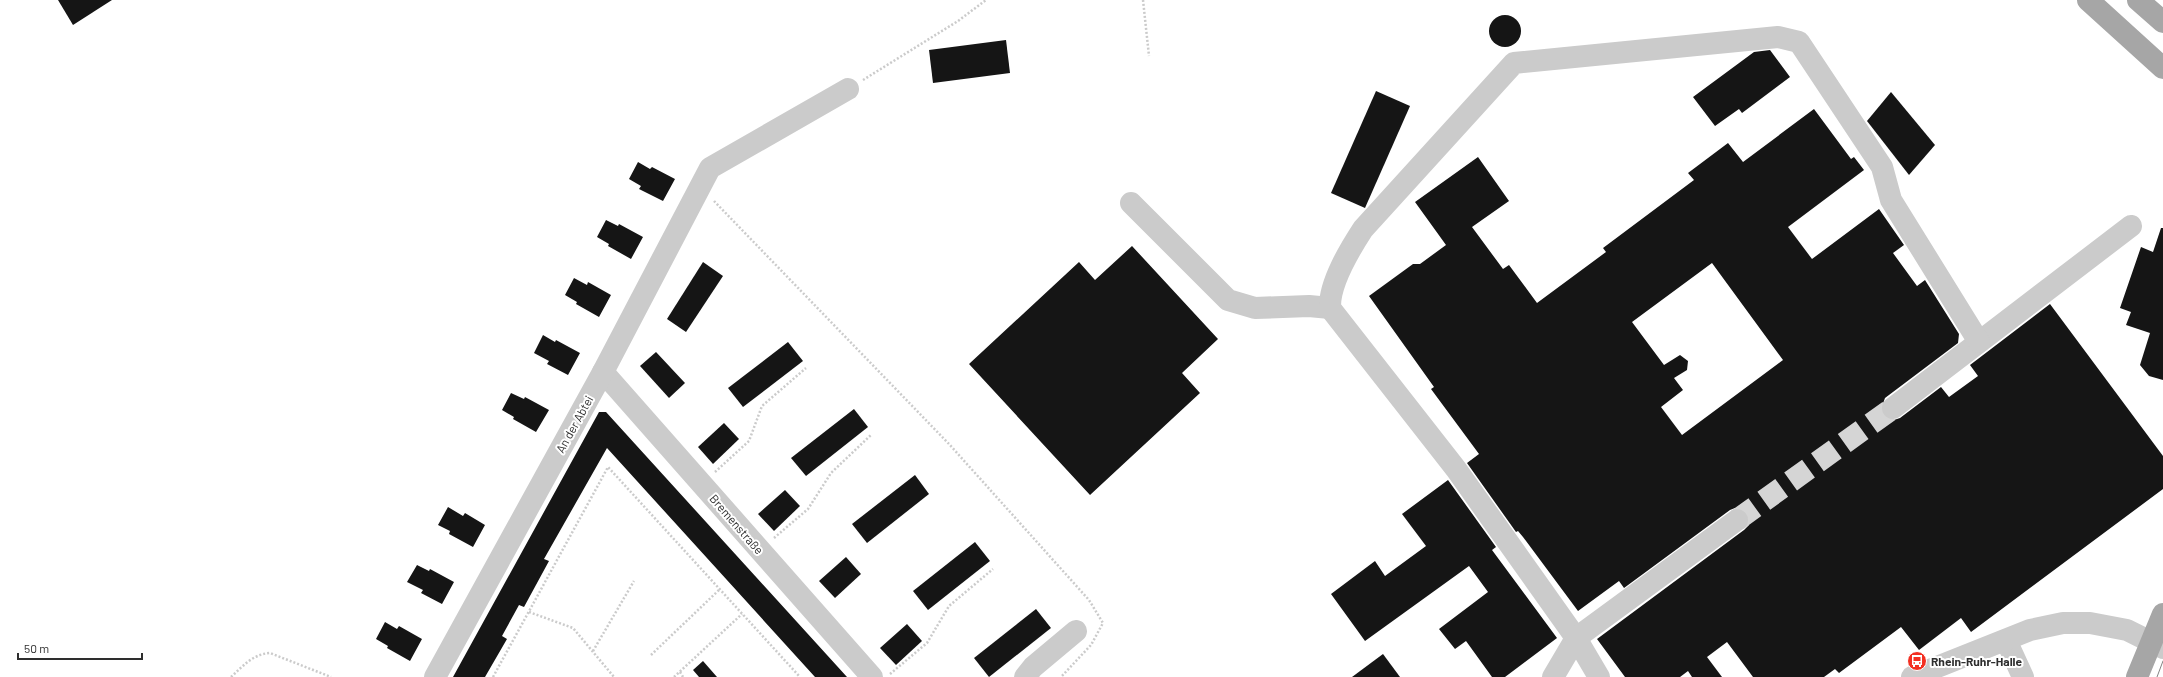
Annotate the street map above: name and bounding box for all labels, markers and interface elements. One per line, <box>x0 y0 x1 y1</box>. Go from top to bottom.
street label: An der Abtei <box>553 393 595 455</box>
street label: Bremenstraße <box>707 491 767 557</box>
scale bar <box>18 635 142 661</box>
text: 50 m <box>24 641 49 655</box>
bus stop icon: Rhein-Ruhr-Halle <box>1906 650 1928 672</box>
place label: Rhein-Ruhr-Halle <box>1931 654 2022 668</box>

